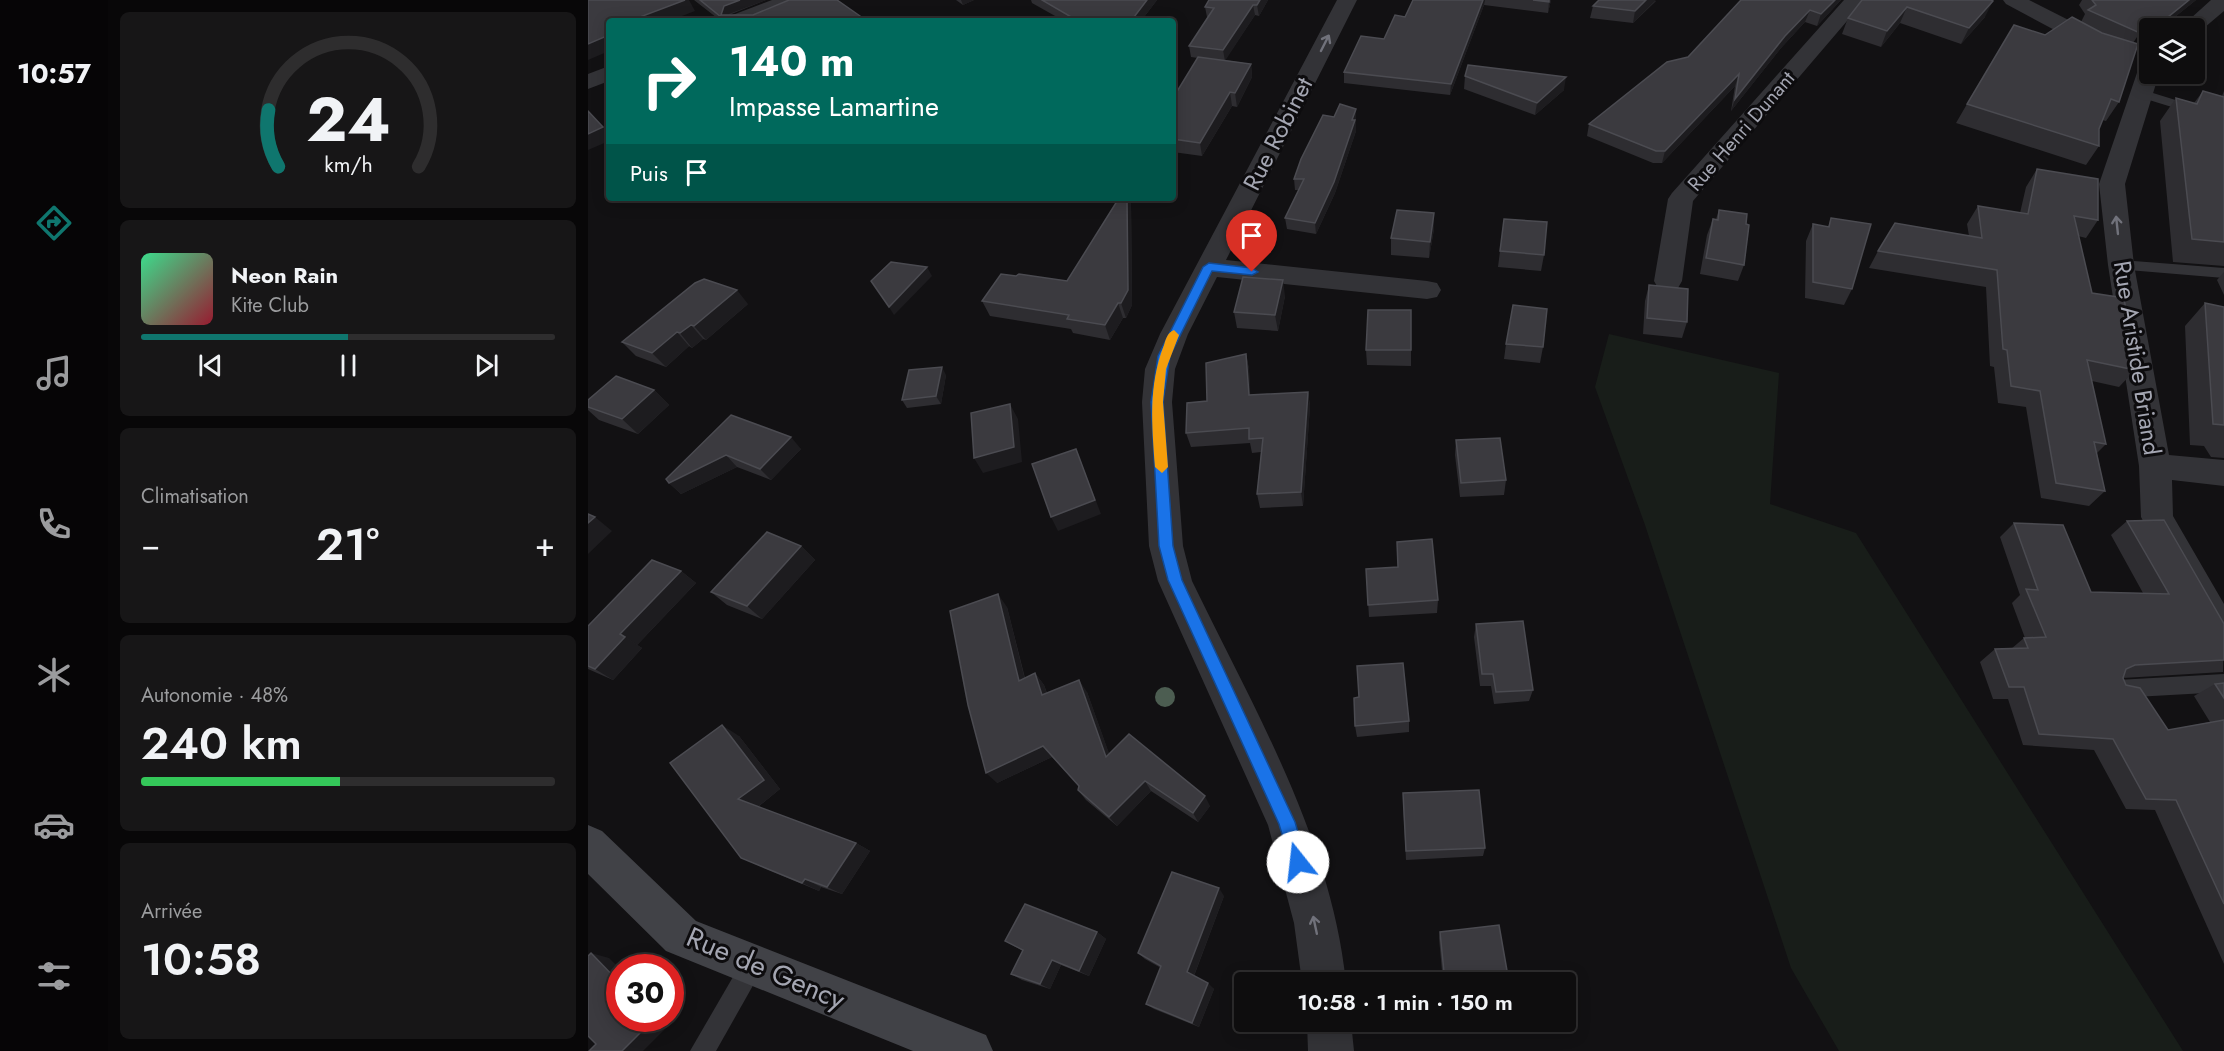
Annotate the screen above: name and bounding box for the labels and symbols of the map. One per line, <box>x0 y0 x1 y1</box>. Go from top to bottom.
one-way arrow <box>1320 35 1331 53</box>
street label: Rue Henri Dunant <box>1681 65 1802 198</box>
street label: Rue Robinet <box>1234 71 1321 196</box>
pin <box>1226 210 1277 272</box>
one-way arrow <box>2111 216 2122 236</box>
street label: Rue Aristide Briand <box>2105 258 2170 458</box>
position arrow <box>1266 830 1330 894</box>
one-way arrow <box>1309 916 1320 935</box>
street label: Rue de Gency <box>680 917 852 1021</box>
speed limit sign: 30 <box>606 954 684 1032</box>

